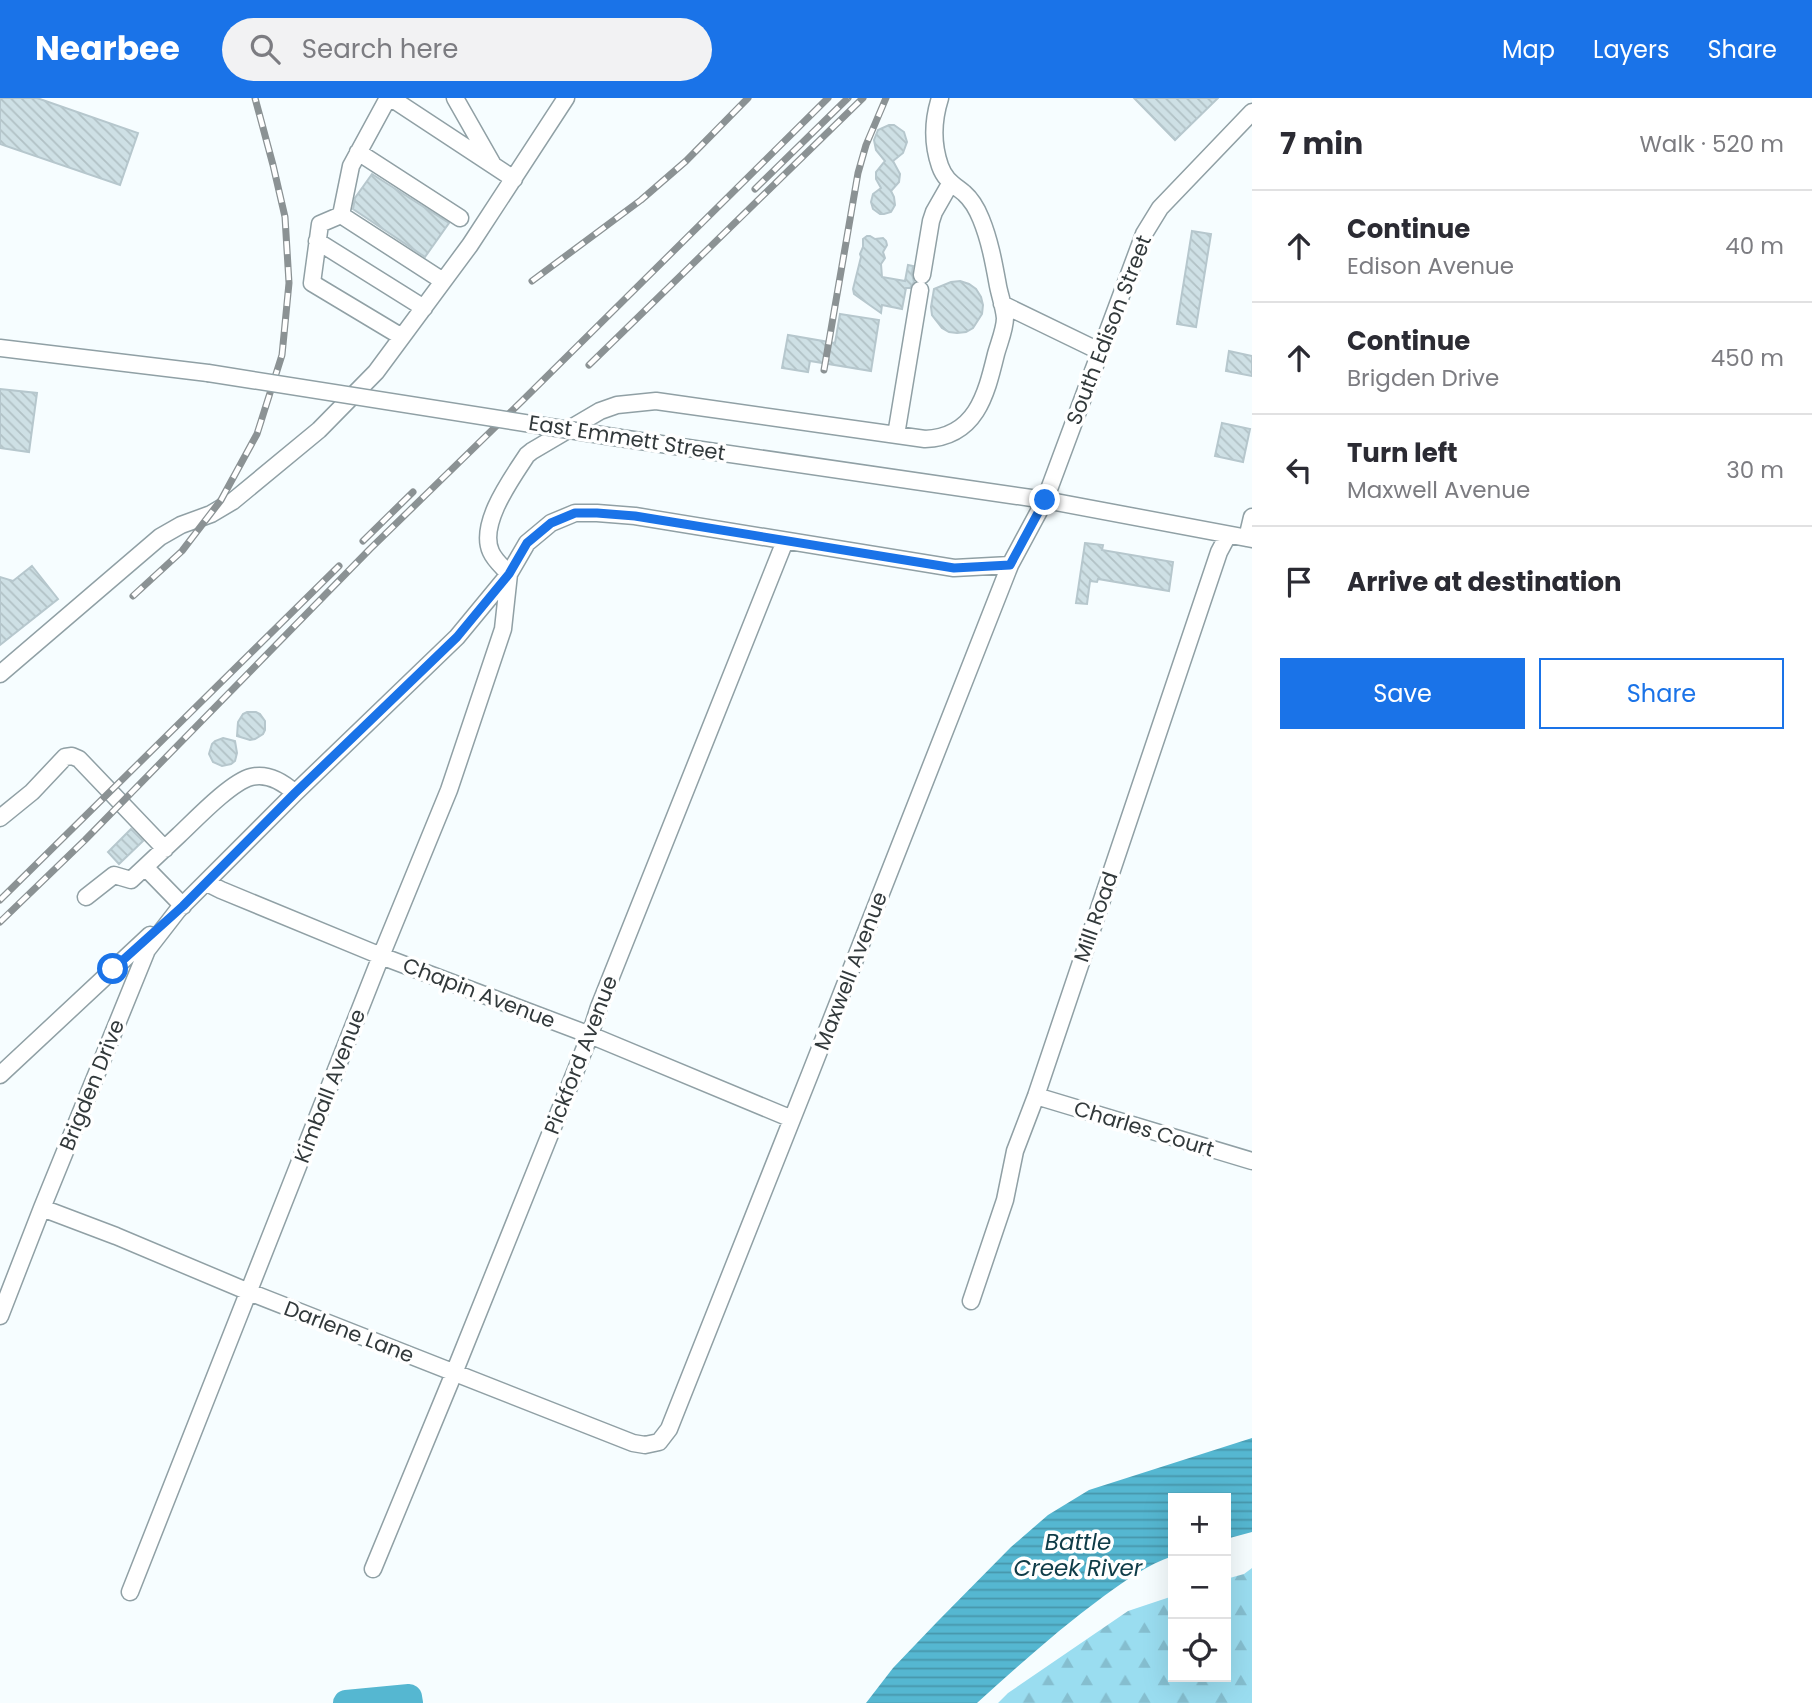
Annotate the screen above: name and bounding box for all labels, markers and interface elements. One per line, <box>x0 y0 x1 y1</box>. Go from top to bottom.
search box <box>222 18 712 81</box>
text: Nearbee <box>35 25 180 72</box>
icon: search <box>246 30 284 68</box>
text: Search here <box>302 31 458 67</box>
text: Map <box>1502 33 1555 66</box>
text: Layers <box>1593 33 1669 66</box>
text: Share <box>1707 33 1777 66</box>
text: 7 min <box>1280 122 1363 165</box>
text: Walk · 520 m <box>1639 128 1784 160</box>
text: Continue <box>1347 211 1470 247</box>
icon: ahead <box>1280 227 1318 265</box>
text: 40 m <box>1725 230 1784 262</box>
street label: South Edison Street <box>1059 231 1158 429</box>
text: Edison Avenue <box>1347 250 1514 282</box>
text: Continue <box>1347 323 1470 359</box>
icon: ahead <box>1280 339 1318 377</box>
text: 450 m <box>1711 342 1784 374</box>
text: Brigden Drive <box>1347 362 1499 394</box>
street label: East Emmett Street <box>527 408 727 467</box>
text: Turn left <box>1347 435 1458 471</box>
icon: left <box>1280 451 1318 489</box>
text: 30 m <box>1726 454 1784 486</box>
text: Maxwell Avenue <box>1347 474 1530 506</box>
route end <box>1029 484 1060 515</box>
icon: arrive <box>1280 563 1318 601</box>
text: Arrive at destination <box>1347 564 1622 600</box>
button: Save <box>1280 658 1525 729</box>
button: Share <box>1539 658 1784 729</box>
street label: Mill Road <box>1067 868 1125 966</box>
street label: Maxwell Avenue <box>807 887 894 1054</box>
street label: Chapin Avenue <box>399 950 560 1035</box>
route start <box>97 953 128 984</box>
street label: Pickford Avenue <box>537 971 624 1138</box>
street label: Kimball Avenue <box>287 1005 372 1167</box>
street label: Brigden Drive <box>52 1015 131 1155</box>
street label: Charles Court <box>1071 1093 1218 1164</box>
street label: Darlene Lane <box>280 1293 418 1370</box>
map controls <box>1168 1493 1231 1682</box>
button: + <box>1168 1493 1231 1556</box>
water label: Battle Creek River <box>1014 1526 1144 1584</box>
button: − <box>1168 1556 1231 1619</box>
button: locate <box>1168 1619 1231 1682</box>

